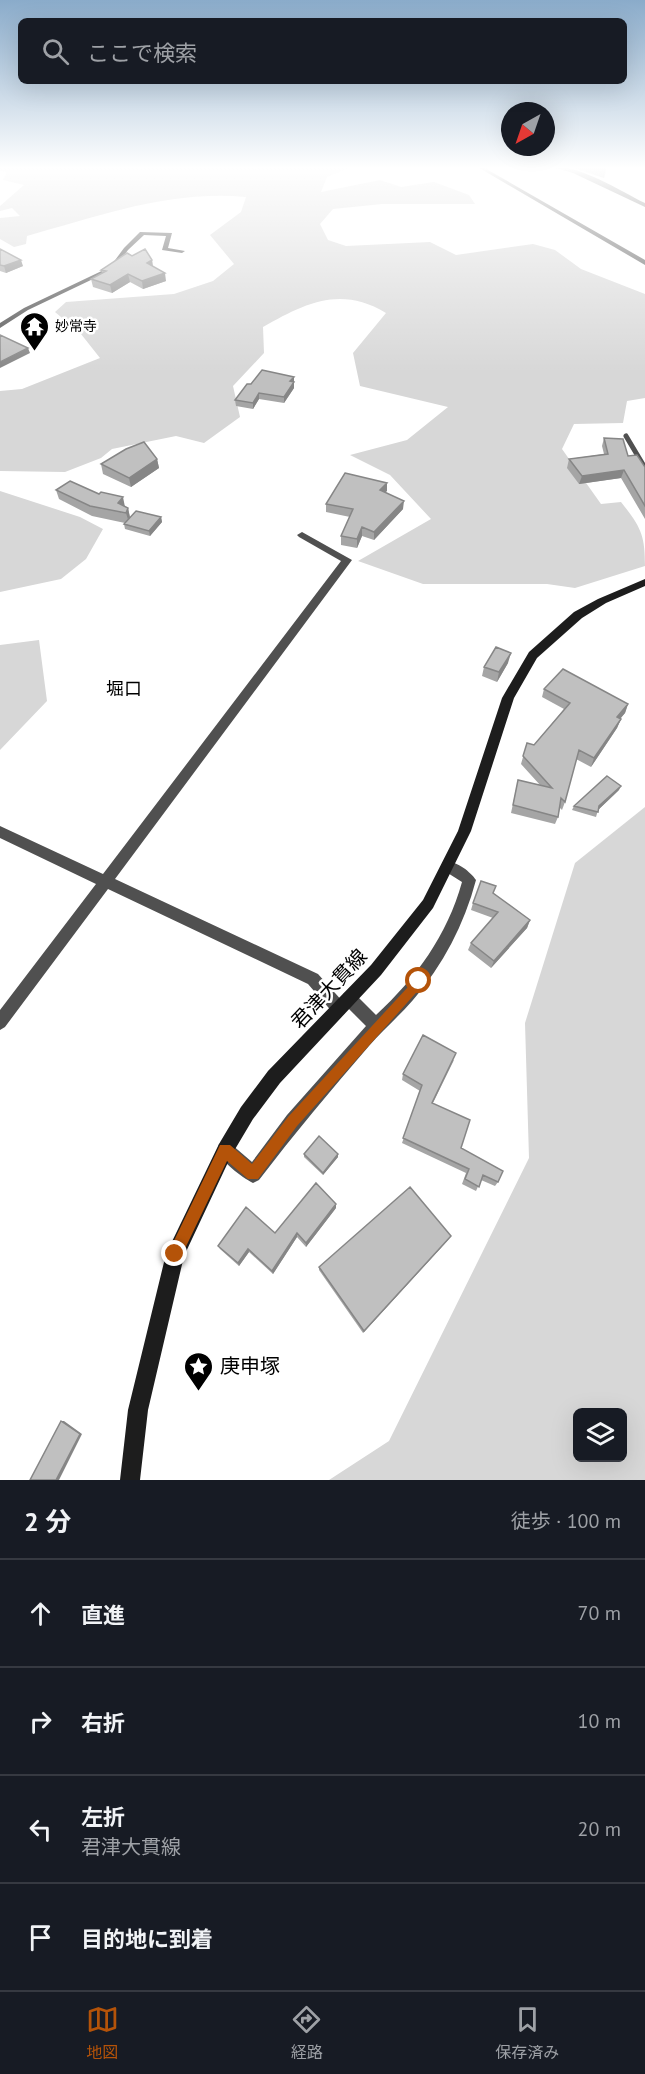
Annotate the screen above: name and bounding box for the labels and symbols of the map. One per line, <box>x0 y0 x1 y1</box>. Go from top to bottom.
north arrow <box>501 102 555 156</box>
temple icon: 妙常寺 <box>18 310 50 352</box>
place label: 妙常寺 <box>55 317 97 335</box>
district label: 堀口 <box>106 677 142 700</box>
street label: 君津大貫線 <box>285 944 373 1034</box>
route start <box>405 967 431 993</box>
route end <box>161 1240 187 1266</box>
place icon: 庚申塚 <box>183 1350 215 1392</box>
place label: 庚申塚 <box>220 1353 280 1379</box>

